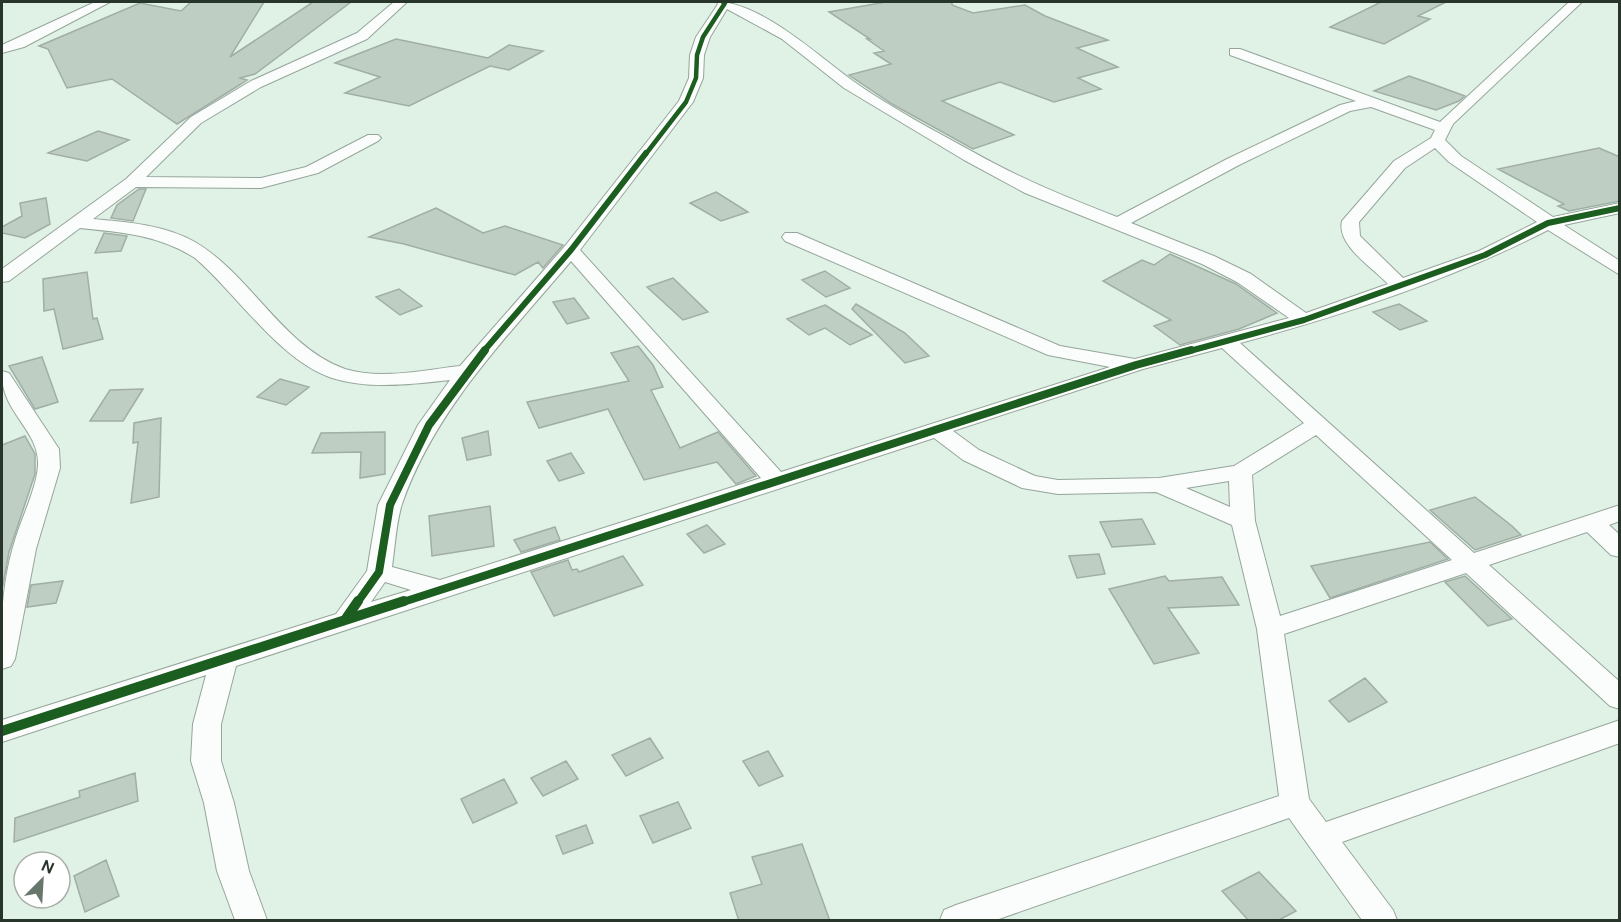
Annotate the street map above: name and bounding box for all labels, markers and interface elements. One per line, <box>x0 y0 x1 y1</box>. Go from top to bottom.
north arrow <box>12 850 72 910</box>
text: N <box>38 855 57 879</box>

